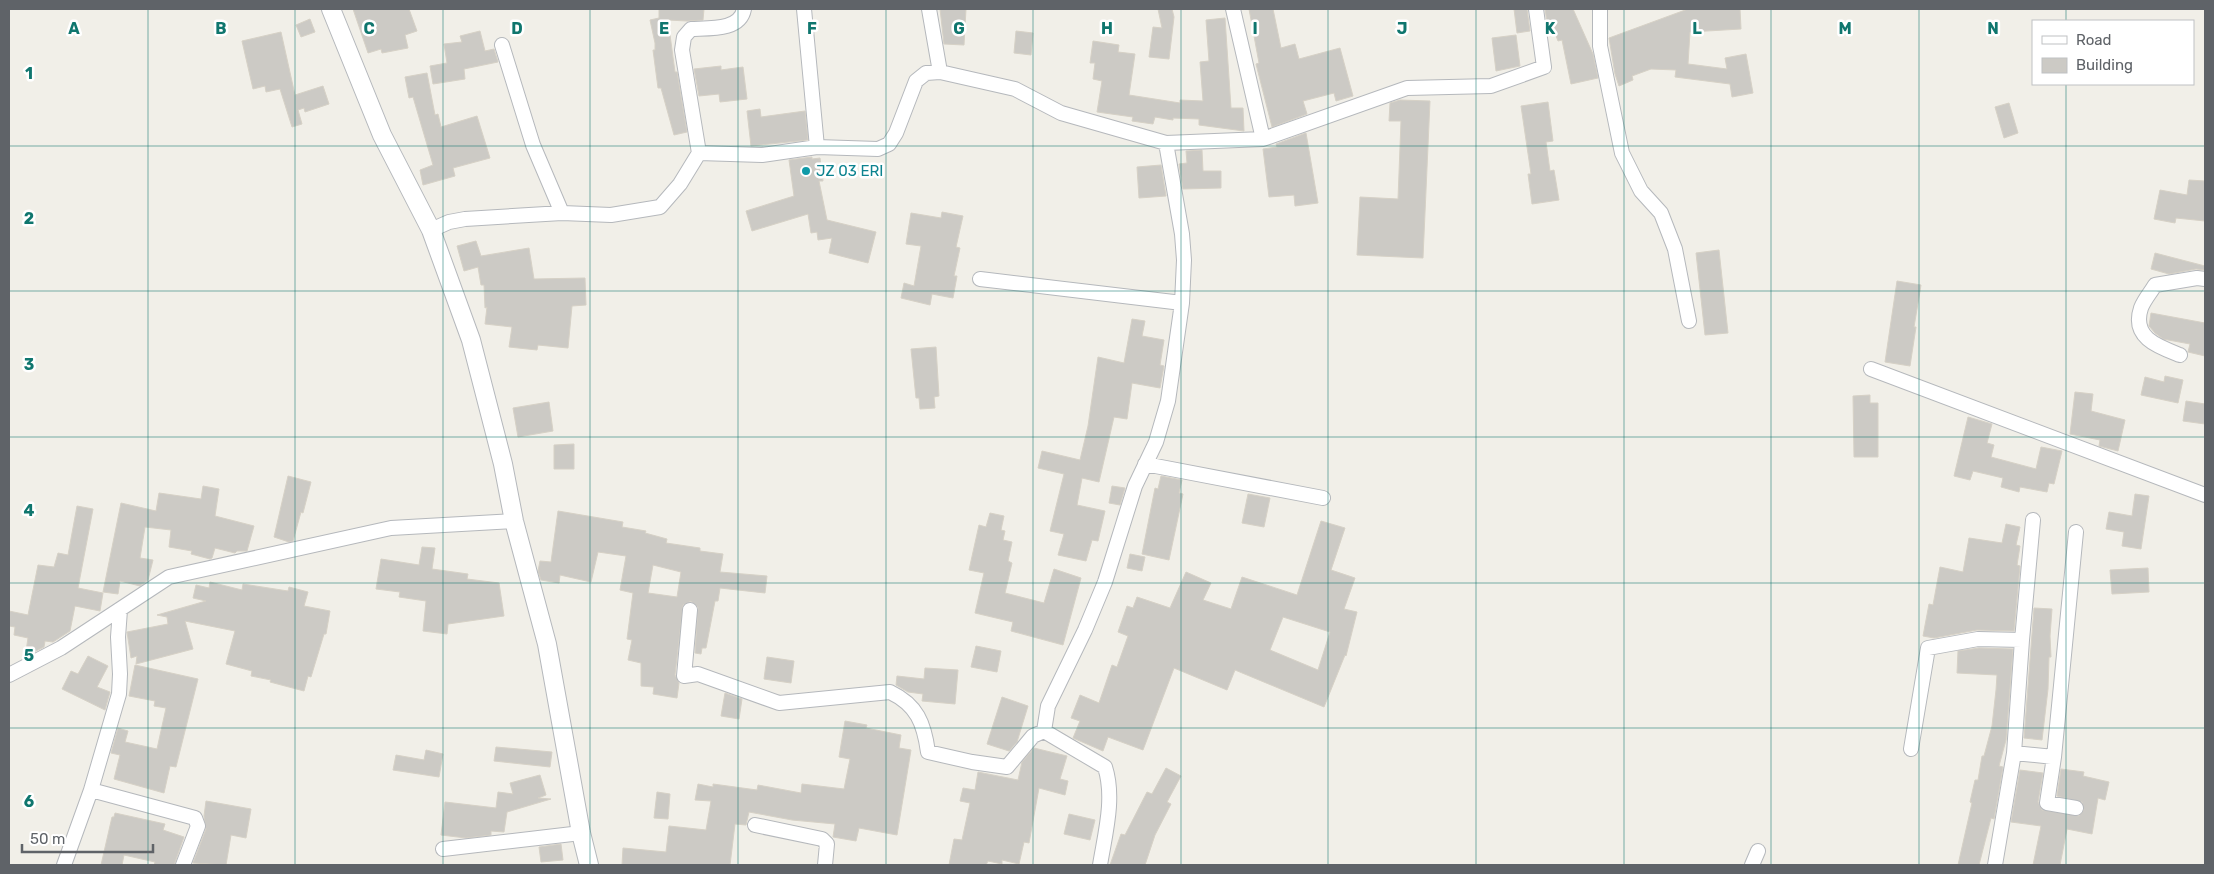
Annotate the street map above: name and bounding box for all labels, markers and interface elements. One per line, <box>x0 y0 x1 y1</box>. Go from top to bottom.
text: A <box>68 19 80 38</box>
text: B <box>215 19 227 38</box>
text: C <box>363 19 375 38</box>
text: D <box>511 19 523 38</box>
text: E <box>659 19 669 38</box>
text: F <box>807 19 817 38</box>
text: G <box>953 19 965 38</box>
text: H <box>1101 19 1113 38</box>
text: I <box>1252 19 1258 38</box>
text: J <box>1397 19 1407 38</box>
text: K <box>1545 19 1556 38</box>
text: L <box>1692 19 1702 38</box>
text: M <box>1838 19 1852 38</box>
text: N <box>1987 19 1999 38</box>
legend <box>2032 20 2194 85</box>
text: Road <box>2076 31 2112 49</box>
text: Building <box>2076 56 2133 74</box>
text: 1 <box>25 64 33 83</box>
place label: JZ 03 ERI <box>816 162 883 180</box>
marker: JZ 03 ERI <box>800 165 812 177</box>
text: 2 <box>24 209 34 228</box>
text: 3 <box>24 355 34 374</box>
text: 4 <box>24 501 35 520</box>
text: 5 <box>24 646 34 665</box>
text: 6 <box>24 792 34 811</box>
scale bar <box>22 822 154 854</box>
text: 50 m <box>30 830 65 848</box>

